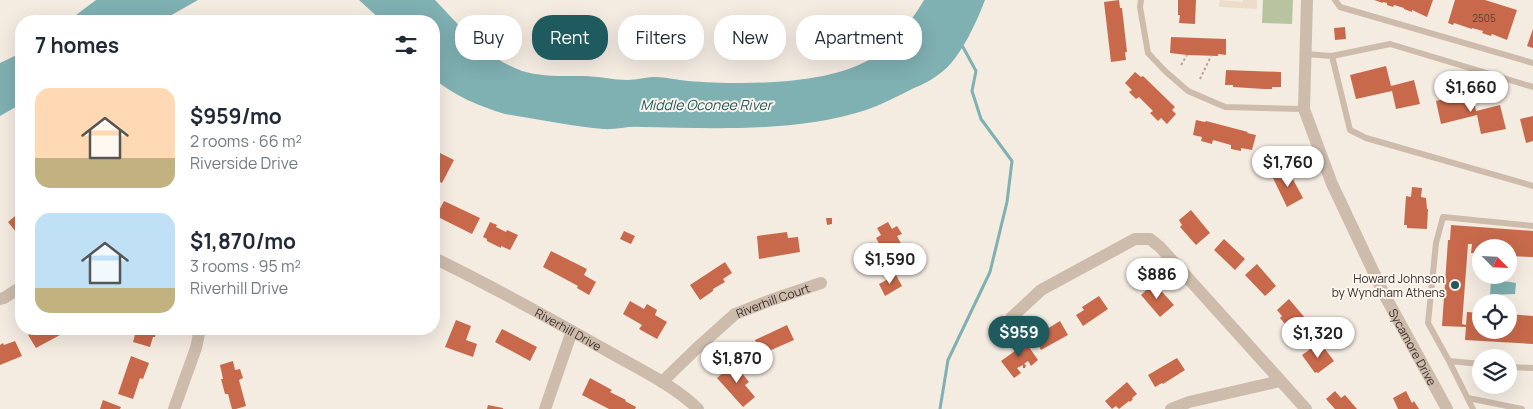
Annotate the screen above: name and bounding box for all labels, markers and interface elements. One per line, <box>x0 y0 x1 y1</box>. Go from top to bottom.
house number: 2505 <box>1472 11 1496 25</box>
chip: Buy <box>455 15 522 60</box>
chip: Rent <box>532 15 608 60</box>
chip: Filters <box>618 15 704 60</box>
chip: New <box>714 15 786 60</box>
chip: Apartment <box>796 15 922 60</box>
text: 7 homes <box>35 31 119 59</box>
icon: filters <box>392 31 420 59</box>
pin: $1,660 <box>1430 70 1512 113</box>
text: $1,660 <box>1445 76 1497 98</box>
water label: Middle Oconee River <box>640 95 774 114</box>
text: $959/mo <box>190 102 282 130</box>
icon: home <box>75 108 135 168</box>
text: 2 rooms · 66 m² <box>190 130 302 152</box>
pin: $1,760 <box>1247 146 1329 188</box>
text: $1,760 <box>1263 151 1313 173</box>
text: Riverside Drive <box>190 152 298 174</box>
text: $1,870/mo <box>190 227 296 255</box>
icon: home <box>75 233 135 293</box>
north arrow <box>1472 239 1518 284</box>
map controls <box>1472 239 1517 394</box>
pin: $1,590 <box>849 242 931 285</box>
text: $1,590 <box>864 248 916 270</box>
text: 3 rooms · 95 m² <box>190 255 301 277</box>
pin: $886 <box>1127 258 1187 300</box>
text: $886 <box>1137 263 1177 285</box>
place label: Howard Johnson by Wyndham Athens <box>1332 270 1445 301</box>
text: Riverhill Drive <box>190 277 288 299</box>
street label: Riverhill Court <box>733 279 812 321</box>
marker: Howard Johnson by Wyndham Athens <box>1449 279 1461 291</box>
button: locate <box>1472 294 1517 339</box>
street label: Riverhill Drive <box>532 304 605 354</box>
street label: Sycamore Drive <box>1385 305 1441 388</box>
pin: $959 <box>989 316 1049 358</box>
pin: $1,320 <box>1277 316 1359 359</box>
text: $959 <box>999 321 1039 343</box>
text: $1,320 <box>1293 322 1343 344</box>
pin: $1,870 <box>696 342 778 384</box>
text: $1,870 <box>712 347 762 369</box>
button: layers <box>1472 349 1517 394</box>

